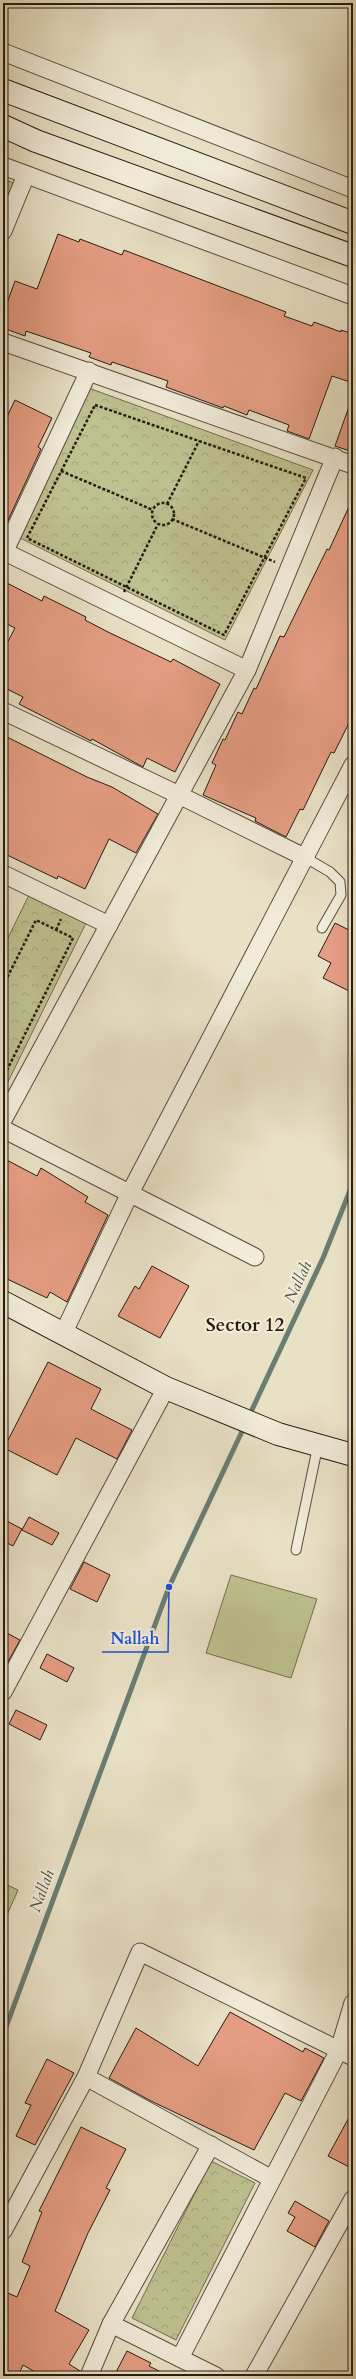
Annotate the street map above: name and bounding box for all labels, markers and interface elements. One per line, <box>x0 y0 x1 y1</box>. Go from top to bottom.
water label: Nallah <box>279 1257 317 1306</box>
district label: Sector 12 <box>206 1312 285 1338</box>
callout: Nallah <box>102 1624 168 1652</box>
text: Nallah <box>110 1628 160 1650</box>
water label: Nallah <box>24 1867 60 1915</box>

